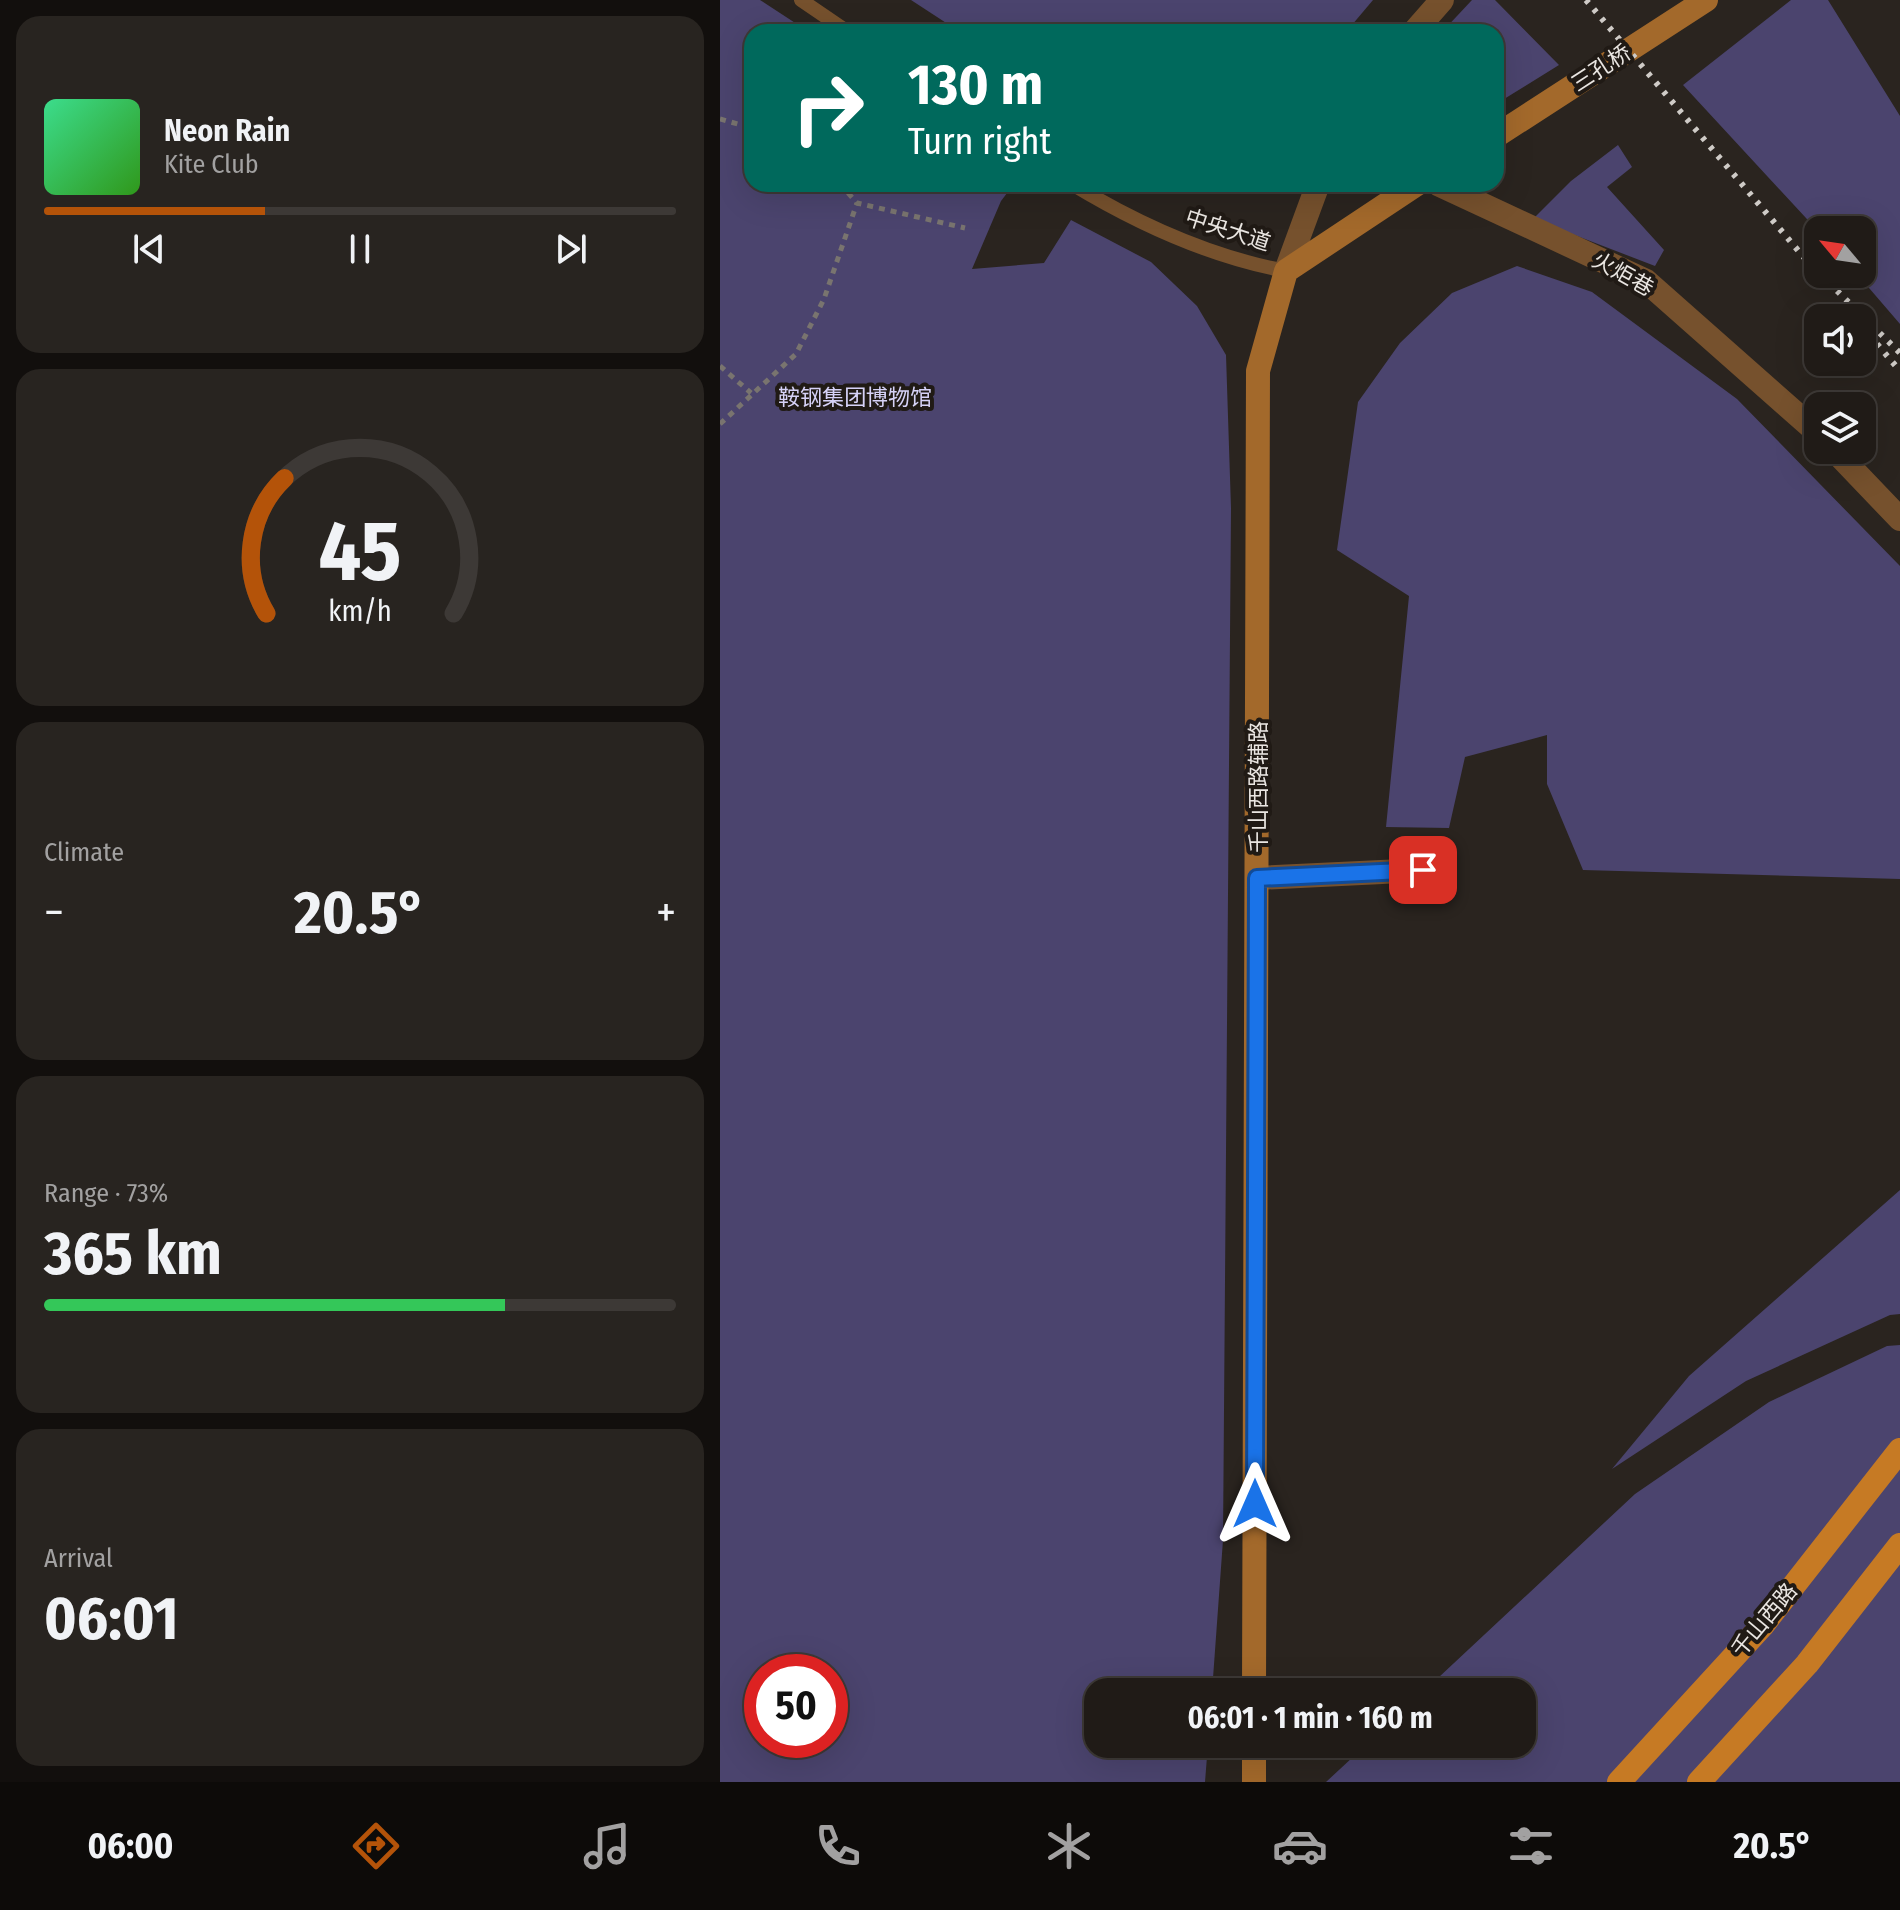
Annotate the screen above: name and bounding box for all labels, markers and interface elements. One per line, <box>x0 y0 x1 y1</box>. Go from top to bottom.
street label: 三孔桥 <box>1566 39 1636 97</box>
text: 130 m <box>908 52 1043 119</box>
icon: right <box>776 56 880 160</box>
text: Neon Rain <box>164 113 290 149</box>
text: Turn right <box>908 120 1051 164</box>
text: Kite Club <box>164 149 259 180</box>
street label: 中央大道 <box>1182 204 1274 256</box>
north arrow <box>1804 216 1876 288</box>
map controls <box>1804 216 1876 464</box>
icon: previous <box>127 227 171 271</box>
icon: pause <box>338 227 382 271</box>
icon: next <box>549 227 593 271</box>
street label: 火炬巷 <box>1588 246 1658 302</box>
button: sound <box>1804 304 1876 376</box>
park label: 鞍钢集团博物馆 <box>778 384 932 411</box>
button: layers <box>1804 392 1876 464</box>
text: 45 <box>319 501 401 601</box>
text: km/h <box>328 594 392 629</box>
street label: 千山西路辅路 <box>1245 721 1272 853</box>
pin <box>1389 836 1457 904</box>
text: Climate <box>44 837 124 868</box>
icon: arrive <box>1401 848 1445 892</box>
text: 20.5° <box>294 877 426 949</box>
text: − <box>44 886 64 939</box>
text: + <box>656 886 676 939</box>
text: Range · 73% <box>44 1178 168 1209</box>
text: 365 km <box>44 1218 222 1290</box>
position arrow <box>1213 1462 1297 1546</box>
text: Arrival <box>44 1543 113 1574</box>
street label: 千山西路 <box>1725 1578 1803 1662</box>
text: 06:01 <box>44 1583 179 1655</box>
speed limit sign: 50 <box>744 1654 848 1758</box>
text: 06:01 · 1 min · 160 m <box>1187 1700 1433 1736</box>
icon: directions <box>348 1818 404 1874</box>
icon: music <box>579 1818 635 1874</box>
icon: phone <box>810 1818 866 1874</box>
icon: climate <box>1041 1818 1097 1874</box>
icon: car <box>1272 1818 1328 1874</box>
icon: filters <box>1503 1818 1559 1874</box>
text: 06:00 <box>87 1824 173 1868</box>
text: 20.5° <box>1733 1824 1812 1868</box>

